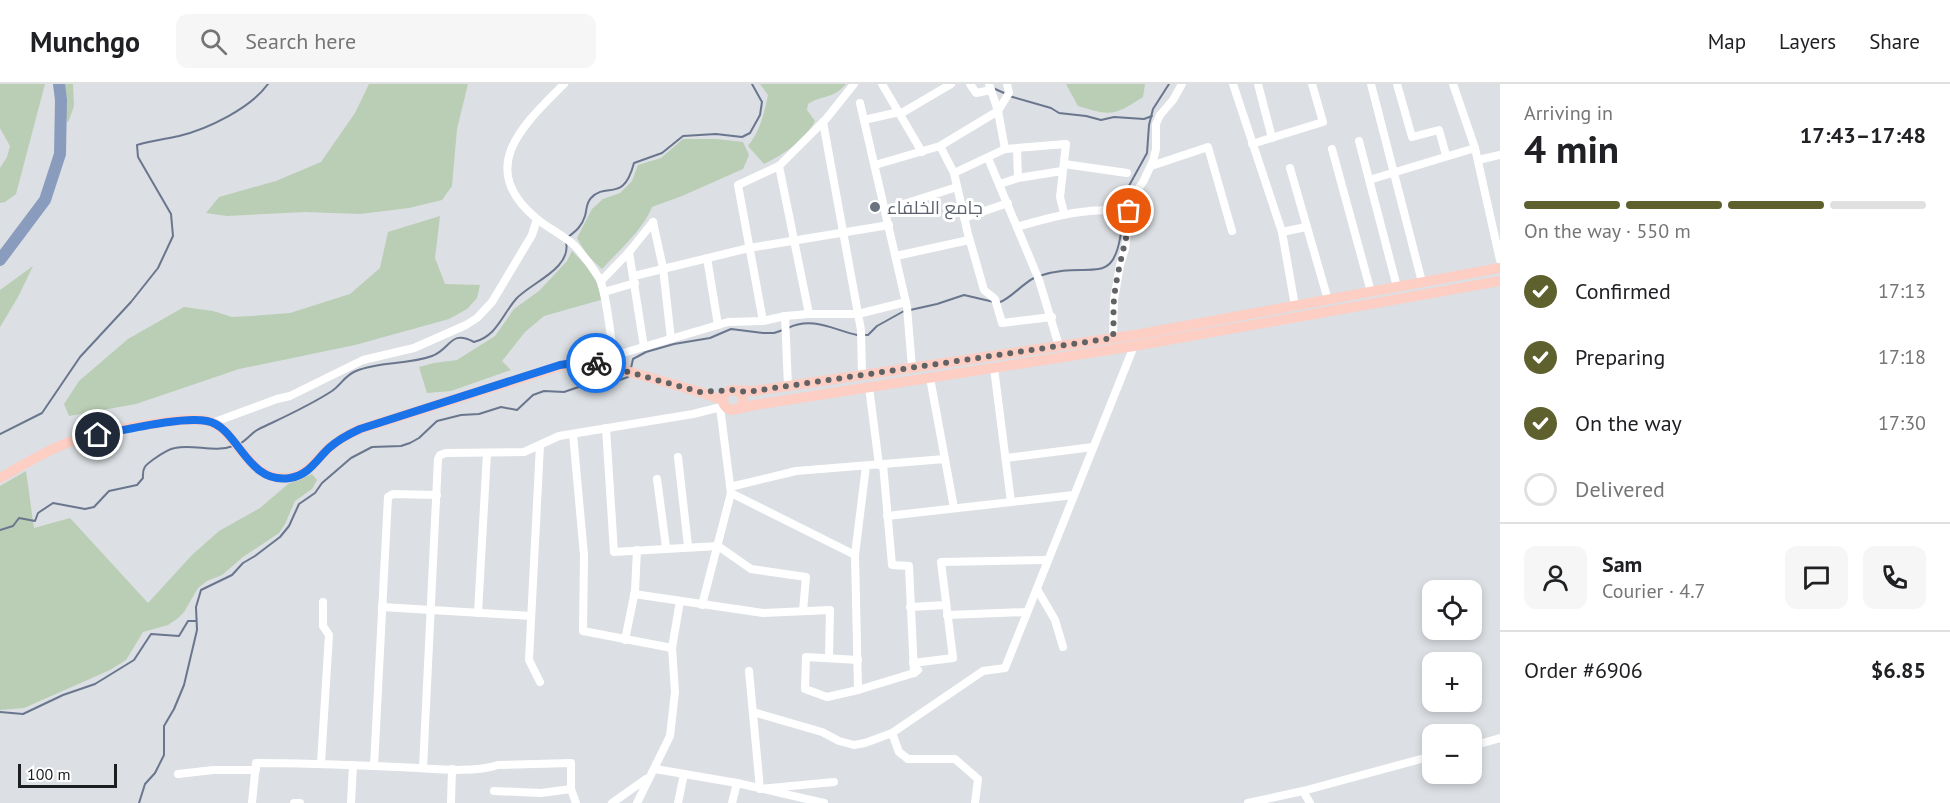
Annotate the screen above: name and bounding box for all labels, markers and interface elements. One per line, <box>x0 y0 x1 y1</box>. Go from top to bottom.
search box <box>176 14 596 68</box>
text: Munchgo <box>30 23 140 60</box>
icon: search <box>197 25 230 58</box>
text: Search here <box>245 27 356 55</box>
text: Map <box>1708 28 1746 55</box>
text: Layers <box>1779 28 1836 55</box>
text: Share <box>1869 28 1920 55</box>
text: Arriving in <box>1524 100 1613 126</box>
text: 17:43–17:48 <box>1800 121 1926 149</box>
text: 4 min <box>1524 123 1619 174</box>
pin <box>1103 185 1154 236</box>
icon: bag <box>1112 194 1145 227</box>
place label: جامع الخلفاء <box>887 196 983 220</box>
marker: جامع الخلفاء <box>868 200 882 214</box>
text: On the way · 550 m <box>1524 218 1691 244</box>
icon: check <box>1524 275 1557 308</box>
text: Confirmed <box>1575 277 1671 305</box>
text: 17:13 <box>1878 278 1926 304</box>
courier <box>566 333 626 393</box>
icon: check <box>1524 341 1557 374</box>
text: Preparing <box>1575 343 1665 371</box>
text: 17:18 <box>1878 344 1926 370</box>
icon: bike <box>580 347 613 380</box>
icon: check <box>1524 407 1557 440</box>
pin <box>72 409 123 460</box>
text: On the way <box>1575 409 1682 437</box>
text: 17:30 <box>1878 410 1926 436</box>
icon: home <box>81 418 114 451</box>
text: Delivered <box>1575 475 1665 503</box>
button: person <box>1524 546 1587 609</box>
button: chat <box>1785 546 1848 609</box>
button: phone <box>1863 546 1926 609</box>
text: Sam <box>1602 550 1642 578</box>
text: Courier · 4.7 <box>1602 578 1705 604</box>
map controls <box>1422 580 1482 784</box>
button: locate <box>1422 580 1482 640</box>
button: + <box>1422 652 1482 712</box>
text: Order #6906 <box>1524 656 1643 684</box>
text: $6.85 <box>1871 656 1926 684</box>
button: − <box>1422 724 1482 784</box>
scale bar <box>18 761 117 788</box>
text: 100 m <box>27 764 70 784</box>

